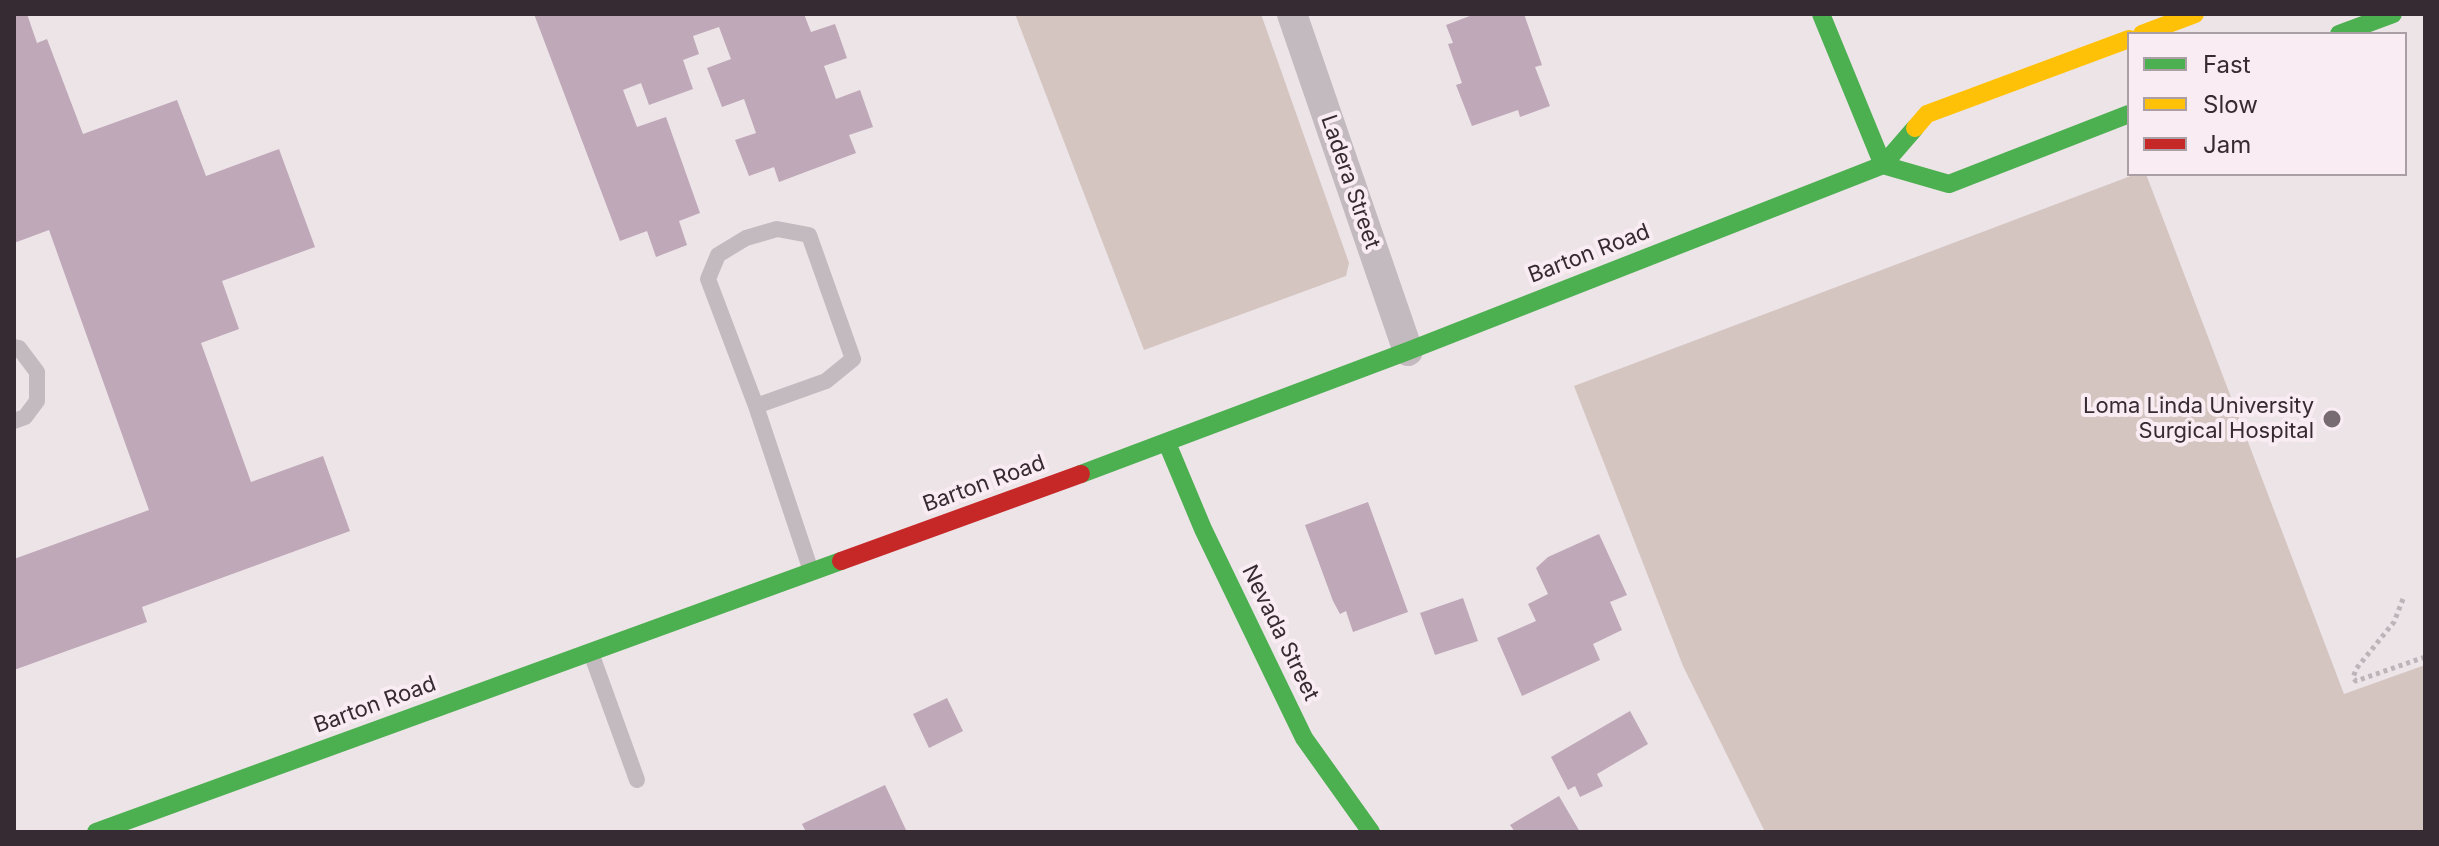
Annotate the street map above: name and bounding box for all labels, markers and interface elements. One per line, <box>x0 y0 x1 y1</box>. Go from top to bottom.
legend <box>2127 32 2407 176</box>
text: Fast <box>2203 50 2251 79</box>
text: Slow <box>2203 90 2258 119</box>
street label: Ladera Street <box>1315 112 1385 252</box>
text: Jam <box>2203 130 2251 159</box>
street label: Barton Road <box>1525 219 1653 289</box>
place label: Loma Linda University Surgical Hospital <box>2083 393 2314 444</box>
marker: Loma Linda University Surgical Hospital <box>2321 408 2343 430</box>
street label: Barton Road <box>919 450 1049 518</box>
street label: Nevada Street <box>1236 561 1324 705</box>
street label: Barton Road <box>310 671 440 739</box>

